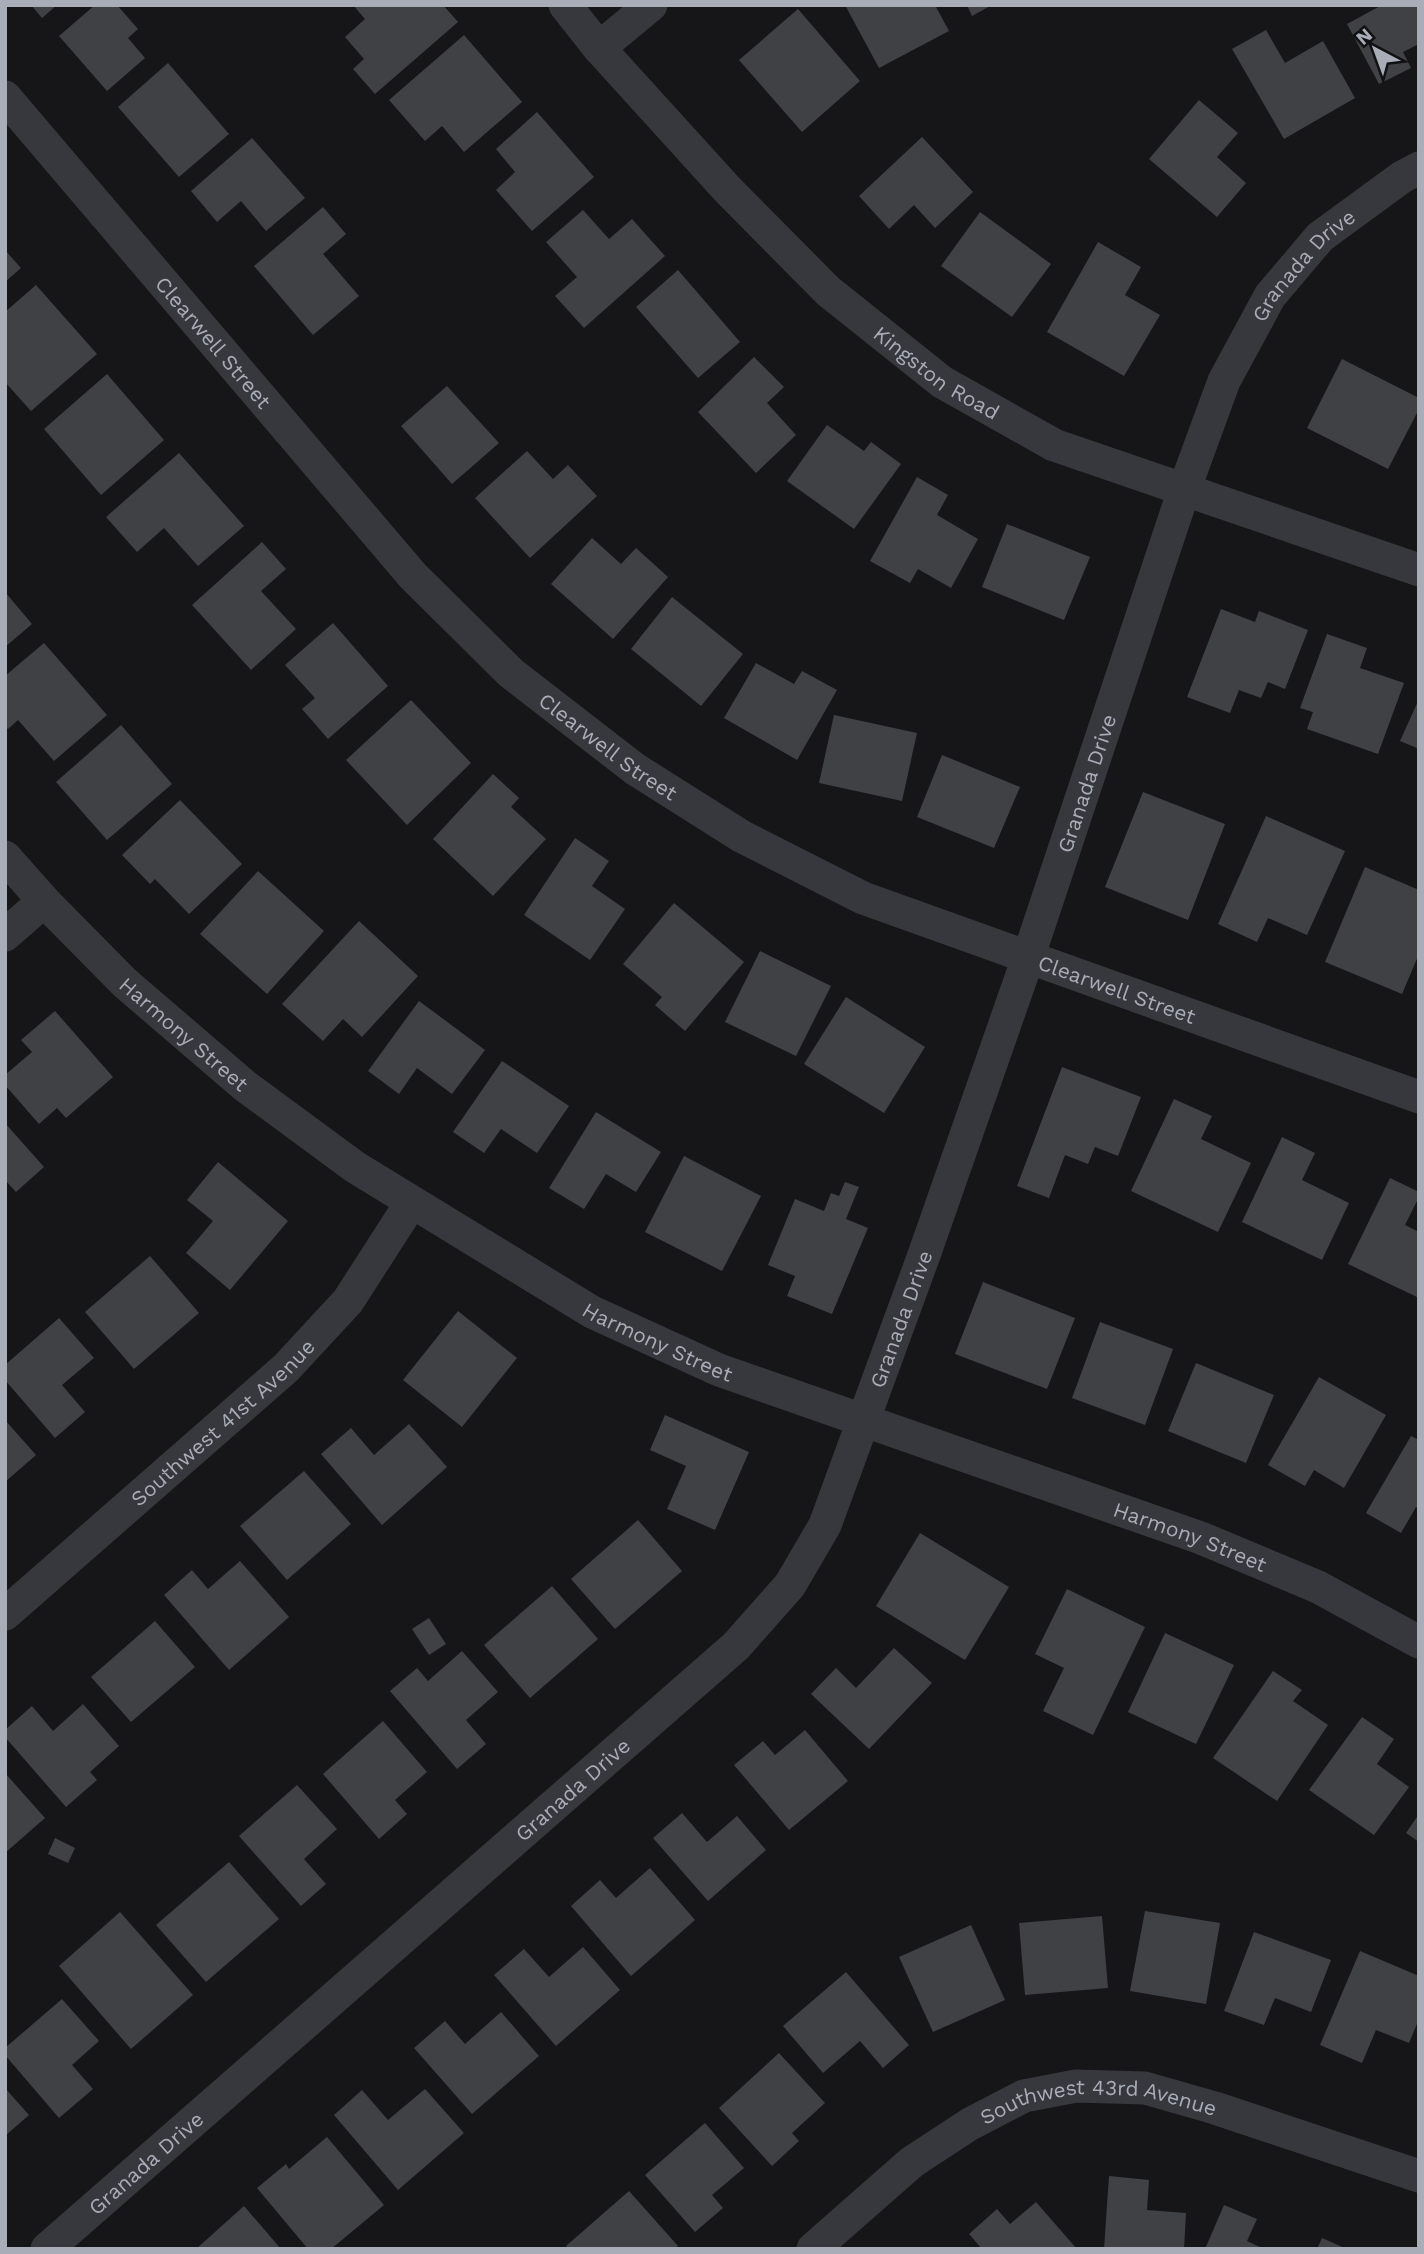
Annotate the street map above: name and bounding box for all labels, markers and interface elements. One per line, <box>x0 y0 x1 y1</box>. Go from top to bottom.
north arrow <box>1340 14 1410 84</box>
text: N <box>1351 23 1377 50</box>
street label: Granada Drive <box>1246 203 1360 326</box>
street label: Clearwell Street <box>151 271 277 413</box>
street label: Kingston Road <box>869 320 1004 424</box>
street label: Clearwell Street <box>534 687 682 805</box>
street label: Granada Drive <box>1052 711 1121 856</box>
street label: Clearwell Street <box>1035 949 1199 1029</box>
street label: Harmony Street <box>115 972 254 1096</box>
street label: Granada Drive <box>864 1247 937 1391</box>
street label: Harmony Street <box>578 1297 736 1386</box>
street label: Southwest 41st Avenue <box>125 1333 319 1511</box>
street label: Harmony Street <box>1110 1496 1271 1577</box>
street label: Granada Drive <box>510 1732 635 1846</box>
street label: Southwest 43rd Avenue <box>976 2074 1220 2129</box>
street label: Granada Drive <box>83 2106 208 2220</box>

